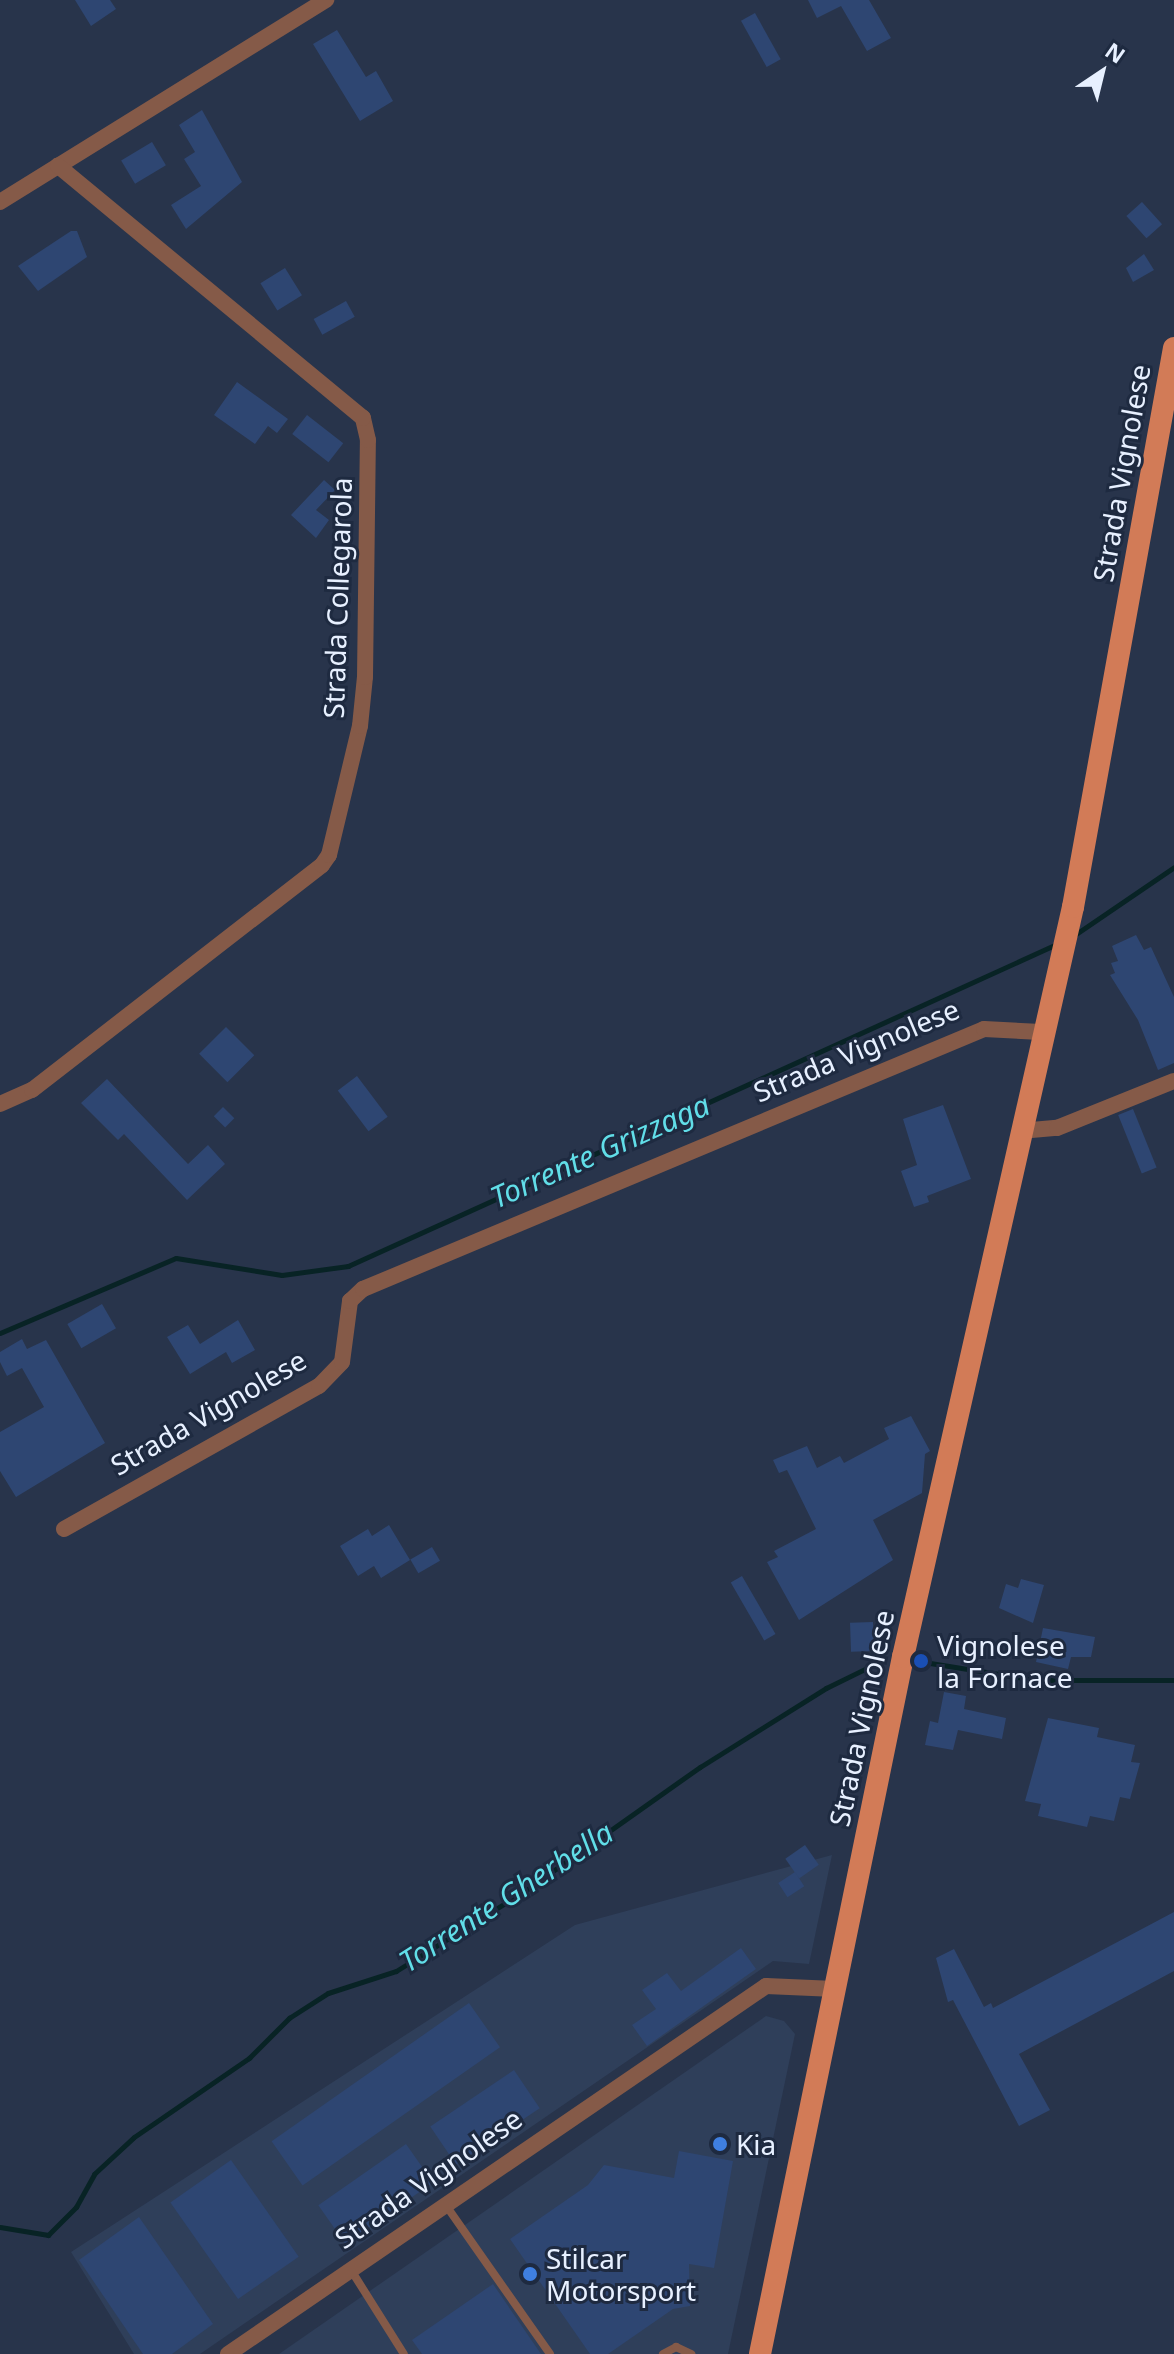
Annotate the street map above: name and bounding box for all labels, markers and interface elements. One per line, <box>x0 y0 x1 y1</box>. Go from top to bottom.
north arrow <box>1062 32 1142 112</box>
text: N <box>1100 35 1132 70</box>
street label: Strada Vignolese <box>1085 362 1157 584</box>
street label: Strada Collegarola <box>316 477 358 719</box>
street label: Strada Vignolese <box>748 992 964 1108</box>
water label: Torrente Grizzaga <box>485 1086 715 1216</box>
street label: Strada Vignolese <box>104 1342 312 1482</box>
street label: Strada Vignolese <box>822 1607 900 1829</box>
place label: Vignolese la Fornace <box>937 1628 1072 1694</box>
marker: Vignolese la Fornace <box>912 1652 930 1670</box>
water label: Torrente Gherbella <box>392 1814 620 1980</box>
street label: Strada Vignolese <box>328 2101 528 2255</box>
place label: Kia <box>736 2127 776 2161</box>
marker: Kia <box>711 2135 729 2153</box>
place label: Stilcar Motorsport <box>546 2241 696 2307</box>
marker: Stilcar Motorsport <box>521 2265 539 2283</box>

